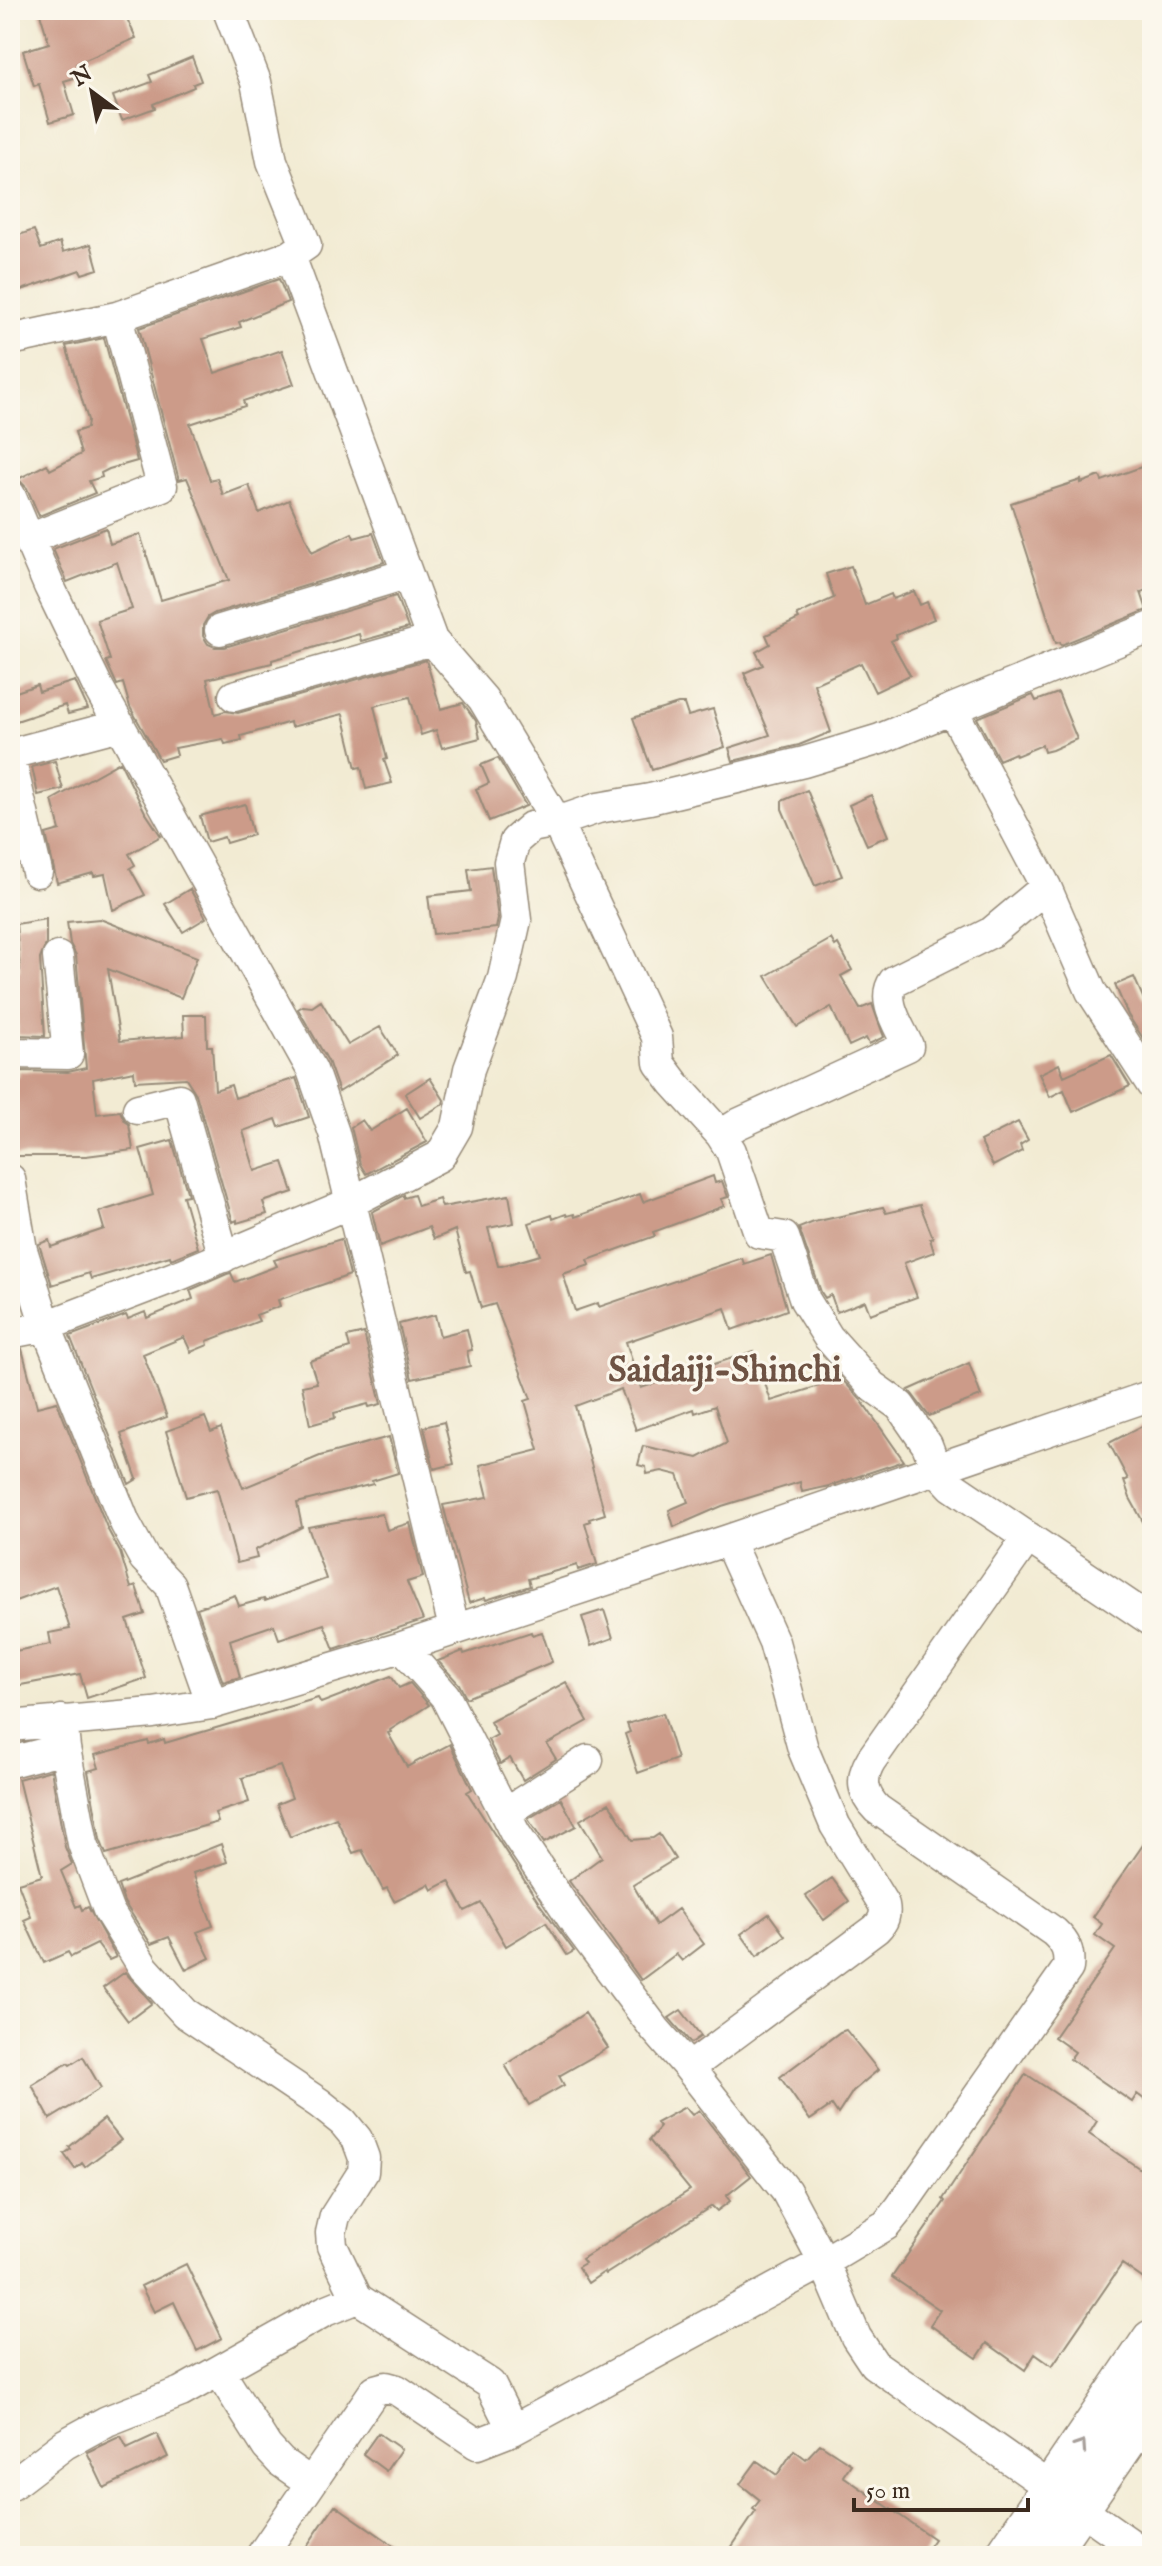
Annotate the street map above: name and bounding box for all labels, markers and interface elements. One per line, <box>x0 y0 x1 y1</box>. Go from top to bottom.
north arrow <box>52 52 132 132</box>
text: N <box>66 60 98 94</box>
district label: Saidaiji-Shinchi <box>608 1348 842 1394</box>
one-way arrow <box>1071 2440 1086 2454</box>
scale bar <box>854 2462 1028 2512</box>
text: 50 m <box>866 2476 910 2507</box>

